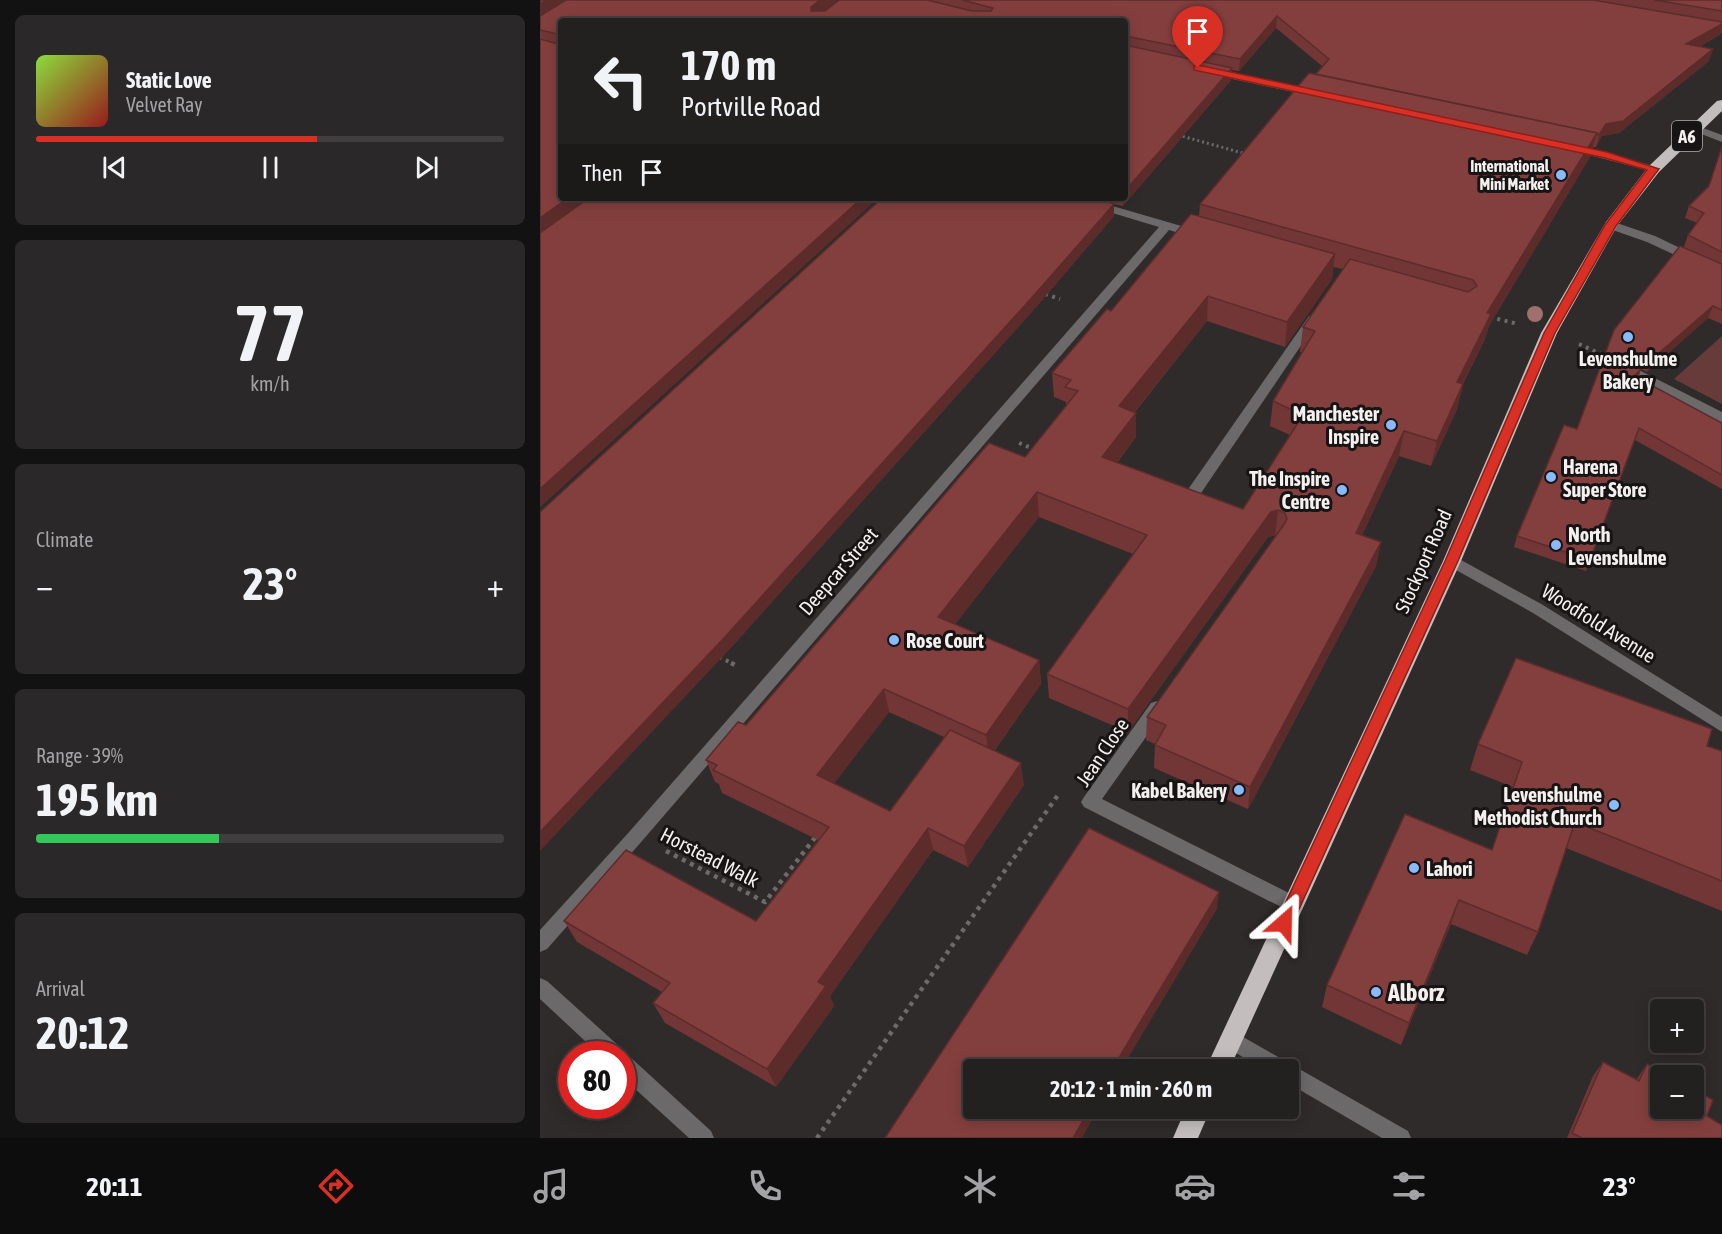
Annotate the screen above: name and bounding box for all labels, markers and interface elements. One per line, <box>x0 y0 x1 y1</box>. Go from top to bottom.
pin <box>1172 6 1223 68</box>
icon: arrive <box>1181 15 1214 48</box>
text: 170 m <box>681 41 776 89</box>
icon: left <box>582 42 660 120</box>
text: Static Love <box>126 67 212 93</box>
text: Portville Road <box>681 91 821 122</box>
text: Velvet Ray <box>126 93 203 116</box>
road number: A6 <box>1672 121 1702 151</box>
icon: previous <box>98 151 131 184</box>
icon: pause <box>254 151 287 184</box>
icon: next <box>410 151 443 184</box>
icon: arrive <box>635 156 668 189</box>
place label: International Mini Market <box>1470 157 1550 193</box>
text: Then <box>582 160 623 186</box>
marker: International Mini Market <box>1554 168 1568 182</box>
text: 77 <box>233 288 307 378</box>
marker: Levenshulme Bakery <box>1621 330 1635 344</box>
place label: Levenshulme Bakery <box>1579 347 1677 393</box>
text: km/h <box>250 372 290 395</box>
place label: Manchester Inspire <box>1293 402 1380 448</box>
marker: Manchester Inspire <box>1384 418 1398 432</box>
place label: Harena Super Store <box>1563 455 1647 501</box>
place label: The Inspire Centre <box>1249 467 1330 513</box>
marker: Harena Super Store <box>1544 470 1558 484</box>
marker: The Inspire Centre <box>1335 483 1349 497</box>
street label: Stockport Road <box>1390 506 1456 616</box>
street label: Deepcar Street <box>794 523 882 619</box>
place label: North Levenshulme <box>1568 523 1667 569</box>
text: Climate <box>36 528 93 551</box>
marker: North Levenshulme <box>1549 538 1563 552</box>
text: 23° <box>243 558 297 610</box>
text: − <box>36 566 53 604</box>
text: + <box>487 566 504 604</box>
street label: Woodfold Avenue <box>1538 579 1660 667</box>
place label: Rose Court <box>906 629 984 652</box>
marker: Rose Court <box>887 633 901 647</box>
street label: Jean Close <box>1071 714 1133 790</box>
text: Range · 39% <box>36 744 123 767</box>
text: 195 km <box>36 774 158 826</box>
place label: Kabel Bakery <box>1131 779 1228 802</box>
marker: Kabel Bakery <box>1232 783 1246 797</box>
place label: Levenshulme Methodist Church <box>1474 783 1602 829</box>
marker: Levenshulme Methodist Church <box>1607 798 1621 812</box>
street label: Horstead Walk <box>657 822 763 892</box>
place label: Lahori <box>1426 857 1473 880</box>
marker: Lahori <box>1407 861 1421 875</box>
position arrow <box>1252 891 1316 955</box>
text: Arrival <box>36 977 85 1000</box>
place label: Alborz <box>1387 979 1445 1006</box>
marker: Alborz <box>1369 985 1383 999</box>
map controls <box>1650 999 1704 1119</box>
button: + <box>1650 999 1704 1053</box>
text: 20:12 <box>36 1007 130 1059</box>
speed limit sign: 80 <box>558 1041 636 1119</box>
button: − <box>1650 1065 1704 1119</box>
text: 20:12 · 1 min · 260 m <box>1050 1076 1212 1102</box>
icon: directions <box>315 1165 357 1207</box>
icon: music <box>530 1165 572 1207</box>
icon: phone <box>744 1165 786 1207</box>
icon: climate <box>959 1165 1001 1207</box>
icon: car <box>1174 1165 1216 1207</box>
icon: filters <box>1388 1165 1430 1207</box>
text: 20:11 <box>86 1171 142 1202</box>
text: 23° <box>1603 1171 1636 1202</box>

